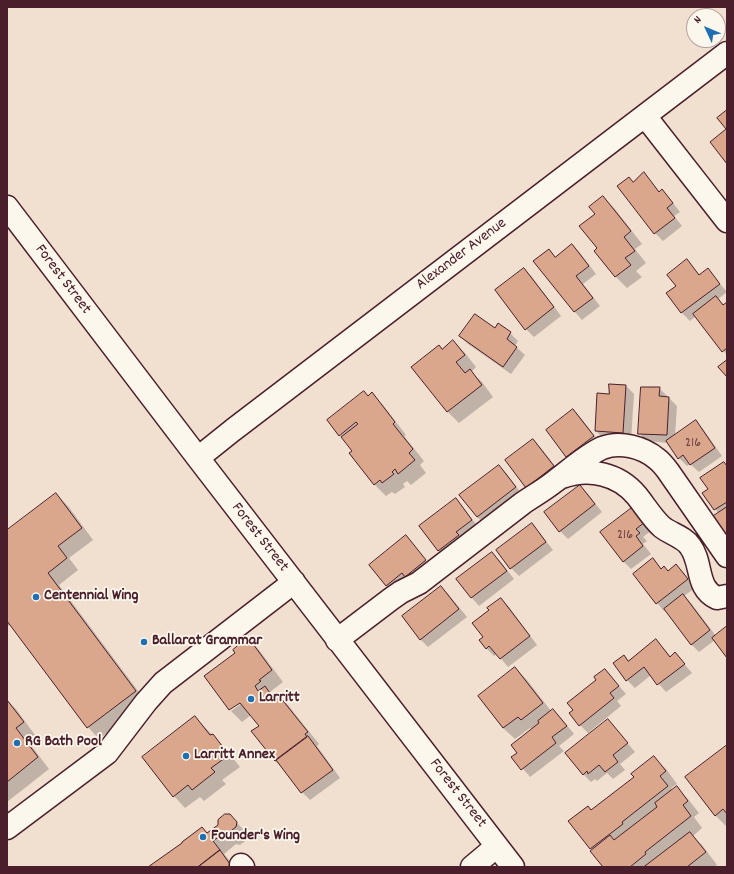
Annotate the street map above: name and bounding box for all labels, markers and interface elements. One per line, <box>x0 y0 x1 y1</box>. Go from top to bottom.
north arrow <box>686 8 726 48</box>
text: N <box>690 13 706 28</box>
street label: Alexander Avenue <box>413 215 511 295</box>
street label: Forest Street <box>30 241 94 319</box>
house number: 216 <box>685 436 701 452</box>
street label: Forest Street <box>226 500 292 576</box>
house number: 216 <box>617 528 633 544</box>
place label: Centennial Wing <box>44 587 138 607</box>
marker: Centennial Wing <box>31 592 41 602</box>
place label: Ballarat Grammar <box>152 632 262 652</box>
marker: Ballarat Grammar <box>139 637 149 647</box>
place label: Larritt <box>259 689 300 709</box>
marker: Larritt <box>246 694 256 704</box>
place label: RG Bath Pool <box>25 733 102 753</box>
marker: RG Bath Pool <box>12 738 22 748</box>
place label: Larritt Annex <box>194 746 275 766</box>
marker: Larritt Annex <box>181 751 191 761</box>
street label: Forest Street <box>424 756 490 832</box>
place label: Founder's Wing <box>211 827 300 847</box>
marker: Founder's Wing <box>198 832 208 842</box>

